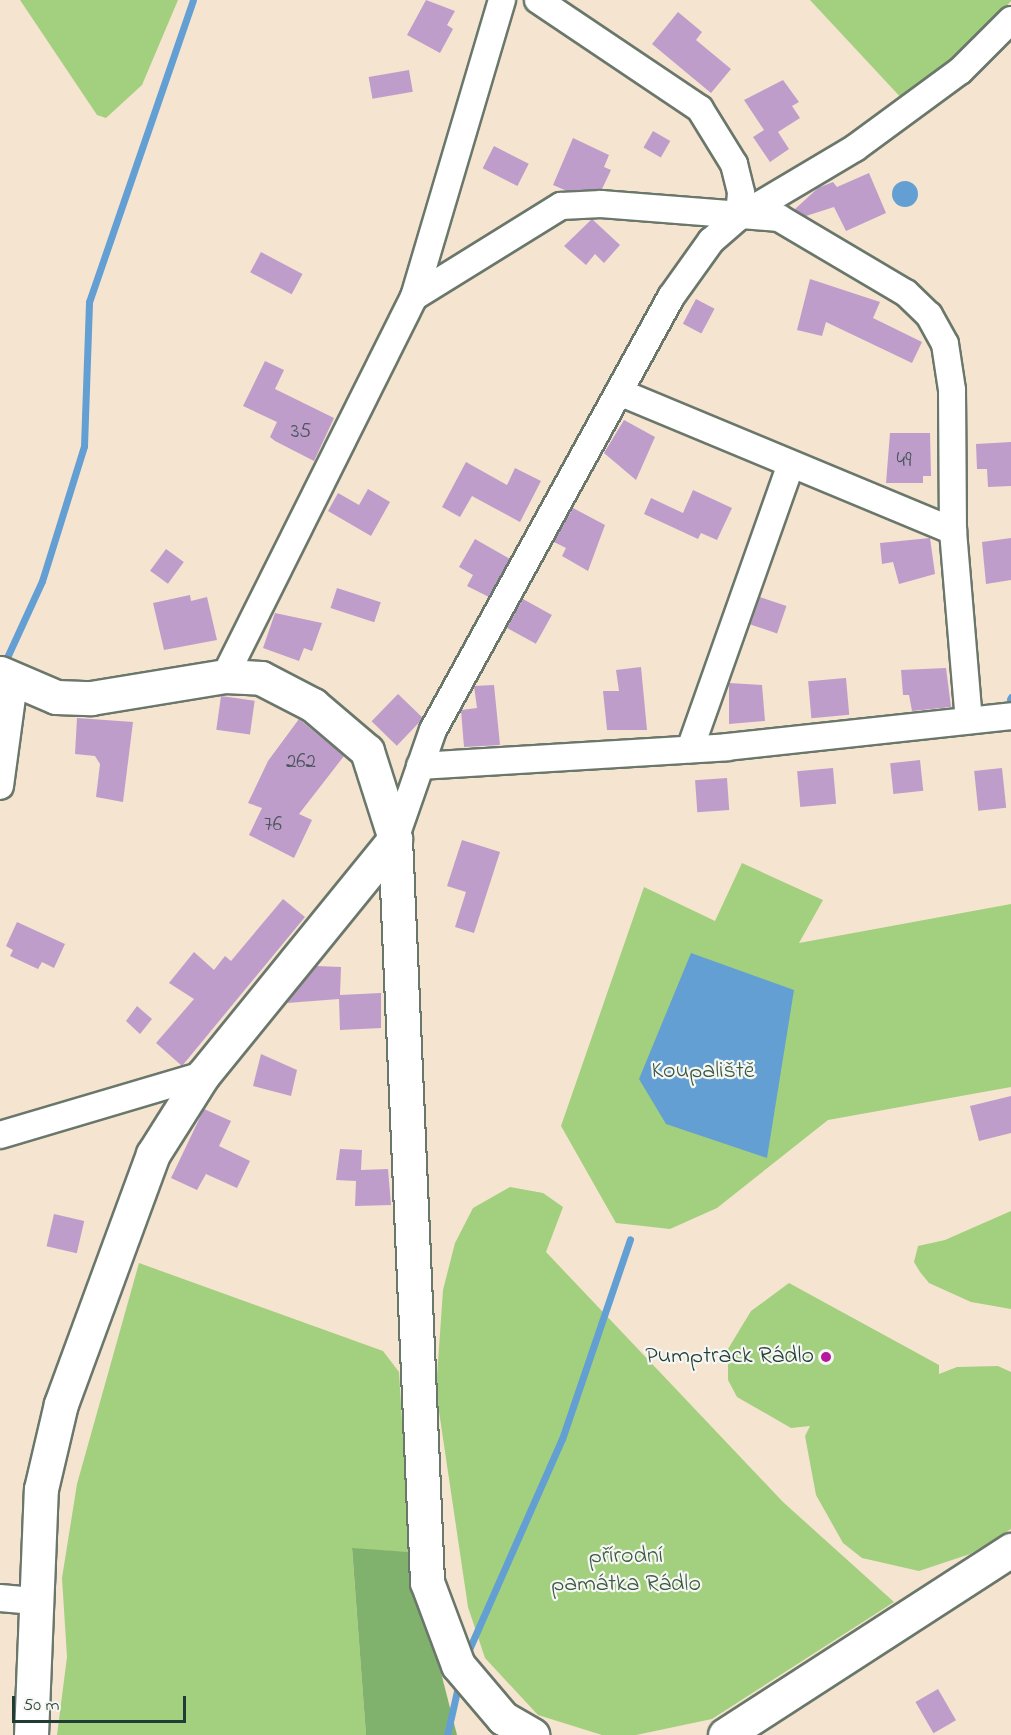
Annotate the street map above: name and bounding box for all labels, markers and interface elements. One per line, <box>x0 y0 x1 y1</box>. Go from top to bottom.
house number: 35 <box>291 419 311 445</box>
house number: 49 <box>897 448 911 474</box>
house number: 262 <box>286 749 316 775</box>
house number: 76 <box>264 812 282 838</box>
park label: Koupaliště <box>651 1058 755 1086</box>
place label: Pumptrack Rádlo <box>645 1343 814 1371</box>
marker: Pumptrack Rádlo <box>819 1350 833 1364</box>
park label: přírodní památka Rádlo <box>551 1543 701 1599</box>
scale bar <box>15 1684 189 1722</box>
text: 50 m <box>23 1693 60 1719</box>

